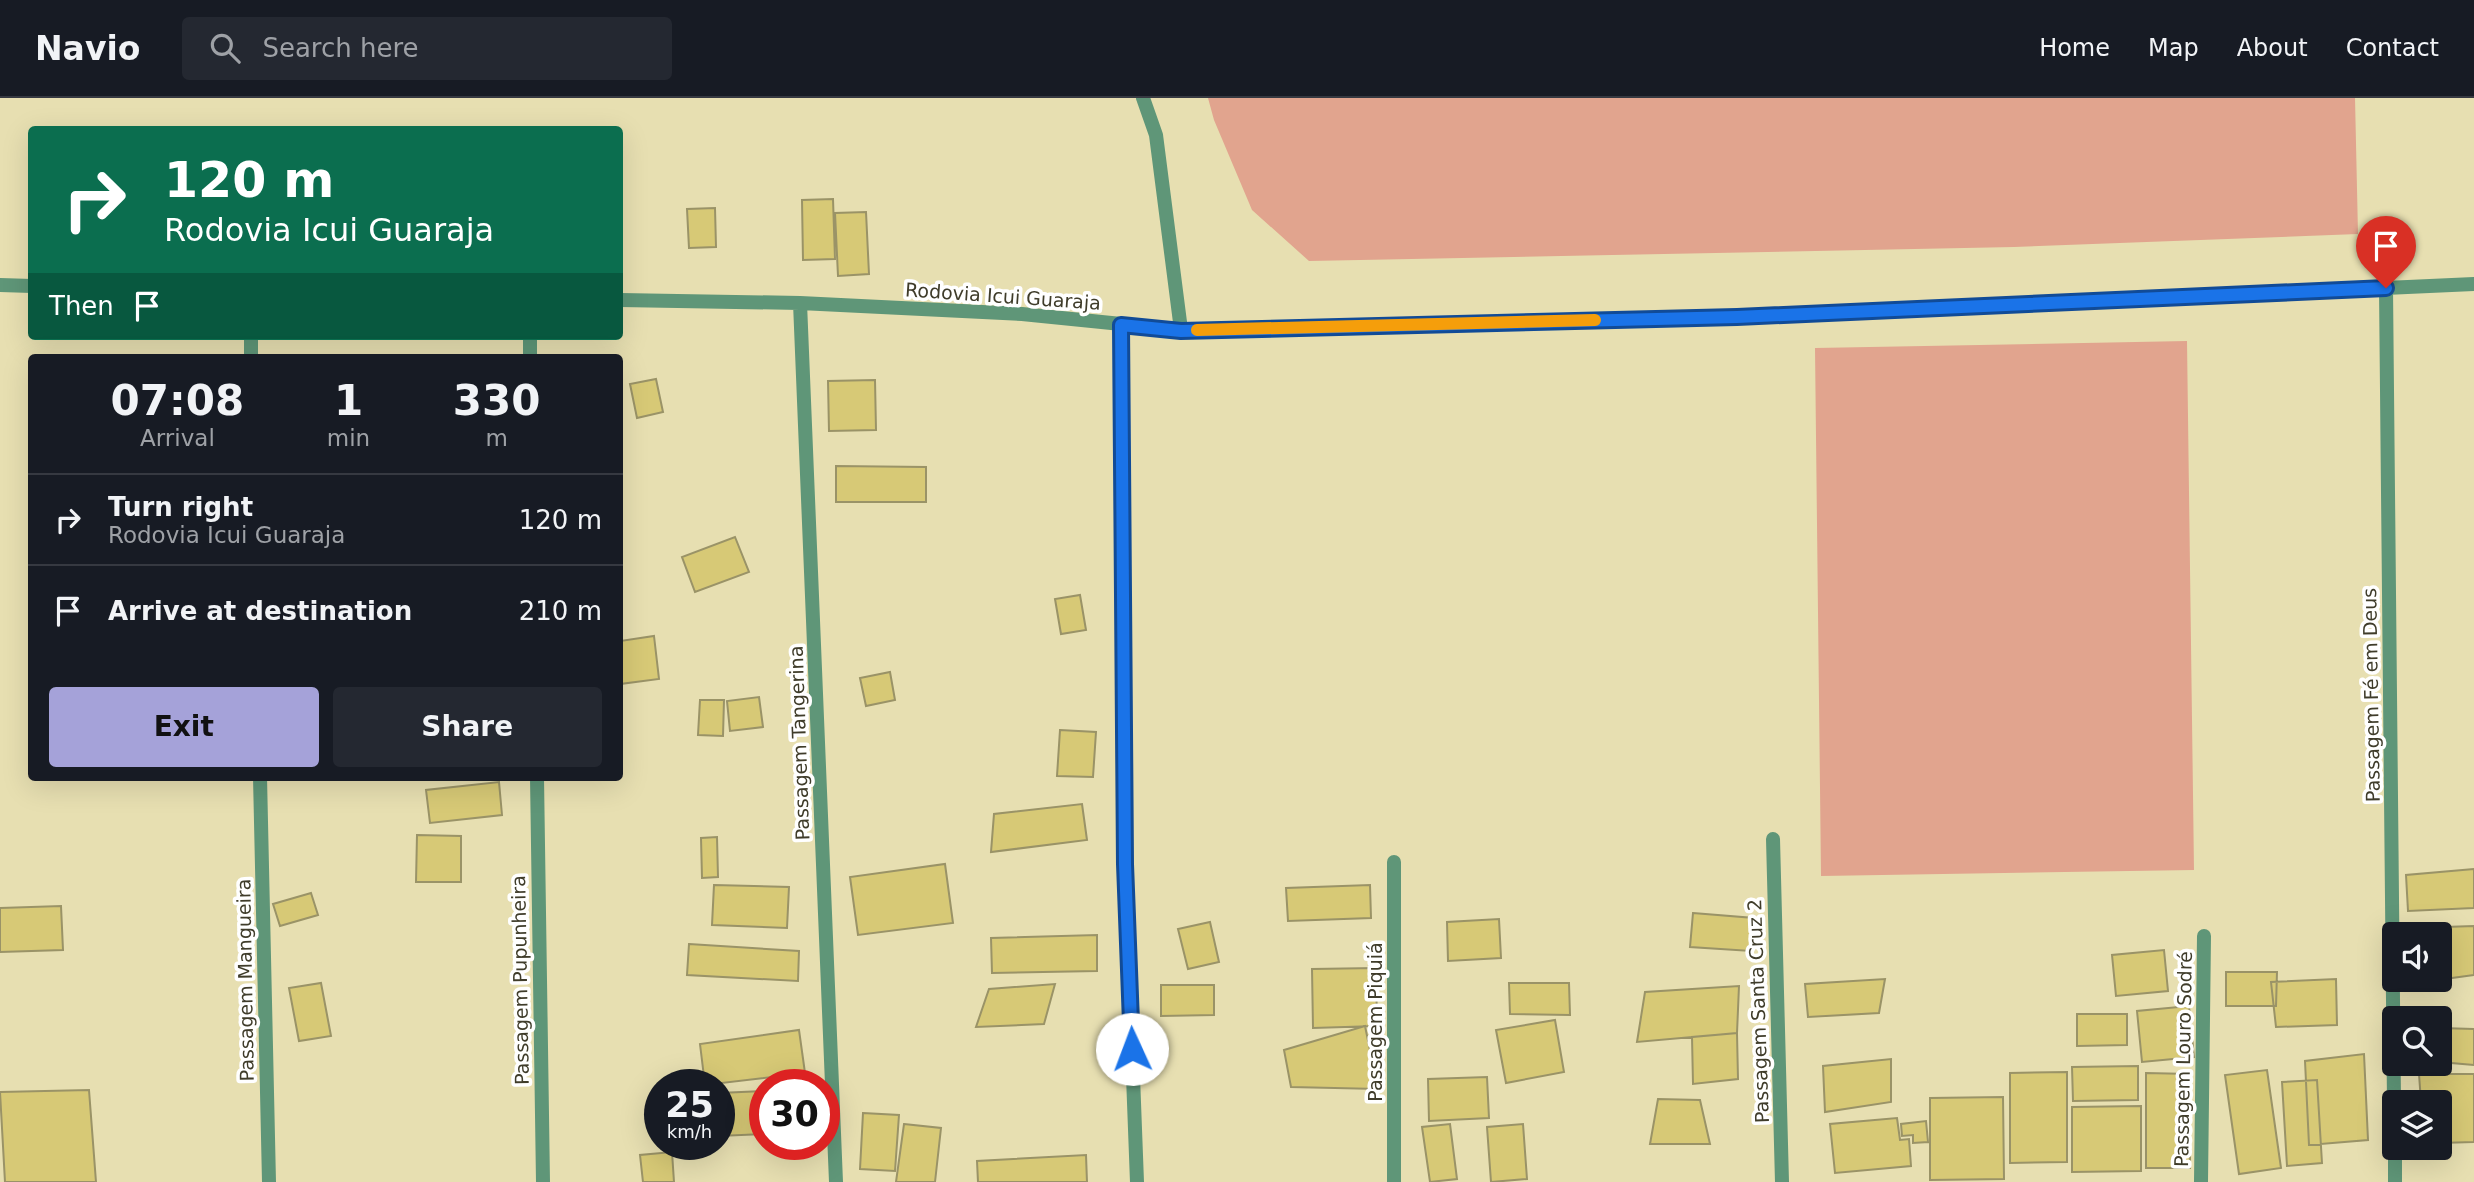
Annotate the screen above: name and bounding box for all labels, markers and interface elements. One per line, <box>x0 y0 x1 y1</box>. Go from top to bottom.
search box <box>182 17 672 80</box>
text: Navio <box>35 29 140 68</box>
icon: search <box>206 29 244 67</box>
text: Search here <box>262 33 419 63</box>
text: Home <box>2039 34 2110 62</box>
text: Map <box>2148 34 2199 62</box>
text: About <box>2237 34 2308 62</box>
text: Contact <box>2346 34 2439 62</box>
text: 120 m <box>164 152 334 209</box>
icon: right <box>49 154 140 245</box>
text: Rodovia Icui Guaraja <box>164 211 494 249</box>
pin <box>2356 216 2416 288</box>
icon: arrive <box>2367 227 2405 265</box>
street label: Rodovia Icui Guaraja <box>904 278 1102 314</box>
icon: arrive <box>128 287 166 325</box>
text: Then <box>49 291 114 321</box>
text: 07:08 <box>111 376 244 425</box>
text: 1 <box>334 376 363 425</box>
text: 330 <box>453 376 540 425</box>
text: Arrival <box>140 425 215 451</box>
text: min <box>327 425 370 451</box>
text: m <box>485 425 508 451</box>
text: Turn right <box>108 492 253 522</box>
icon: right <box>49 501 87 539</box>
text: 120 m <box>519 505 602 535</box>
text: Rodovia Icui Guaraja <box>108 522 345 548</box>
street label: Passagem Fé em Deus <box>2358 588 2384 802</box>
icon: arrive <box>49 592 87 630</box>
text: Arrive at destination <box>108 596 412 626</box>
text: 210 m <box>519 596 602 626</box>
street label: Passagem Tangerina <box>785 645 813 841</box>
button: Exit <box>49 687 319 767</box>
button: Share <box>333 687 602 767</box>
street label: Passagem Pupunheira <box>507 875 533 1085</box>
street label: Passagem Mangueira <box>232 879 258 1081</box>
street label: Passagem Santa Cruz 2 <box>1743 899 1773 1123</box>
map controls <box>2382 922 2452 1160</box>
button: sound <box>2382 922 2452 992</box>
street label: Passagem Piquiá <box>1364 942 1386 1102</box>
street label: Passagem Louro Sodré <box>2170 951 2196 1167</box>
button: search <box>2382 1006 2452 1076</box>
position arrow <box>1095 1012 1169 1086</box>
speed limit sign: 30 <box>749 1069 840 1160</box>
text: 25 <box>665 1085 714 1125</box>
button: layers <box>2382 1090 2452 1160</box>
text: km/h <box>667 1121 712 1142</box>

